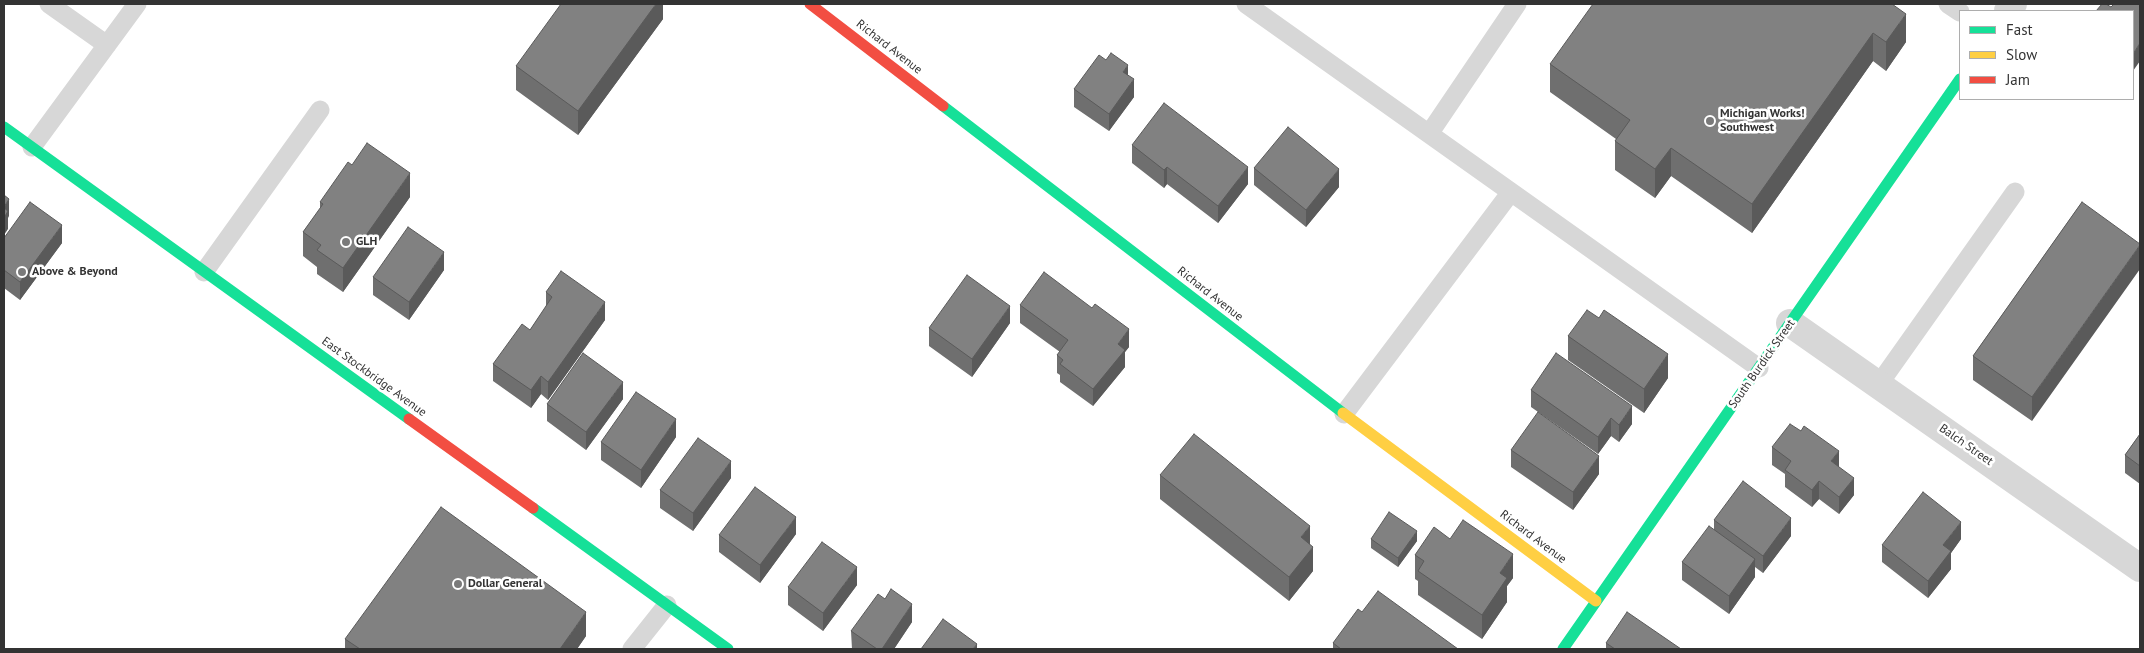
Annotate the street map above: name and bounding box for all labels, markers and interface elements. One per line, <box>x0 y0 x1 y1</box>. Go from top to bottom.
legend <box>1959 10 2134 100</box>
street label: Richard Avenue <box>853 17 925 77</box>
text: Fast <box>2006 20 2033 39</box>
text: Slow <box>2006 45 2037 64</box>
text: Jam <box>2006 70 2030 89</box>
place label: Michigan Works! Southwest <box>1720 107 1805 135</box>
marker: Michigan Works! Southwest <box>1704 115 1716 127</box>
place label: GLH <box>356 235 377 249</box>
marker: GLH <box>340 236 352 248</box>
street label: Richard Avenue <box>1174 264 1246 324</box>
place label: Above & Beyond <box>32 265 118 279</box>
marker: Above & Beyond <box>16 266 28 278</box>
street label: South Burdick Street <box>1726 317 1798 411</box>
street label: East Stockbridge Avenue <box>319 334 429 420</box>
street label: Balch Street <box>1936 421 1996 469</box>
street label: Richard Avenue <box>1497 507 1569 567</box>
place label: Dollar General <box>468 577 542 591</box>
marker: Dollar General <box>452 578 464 590</box>

